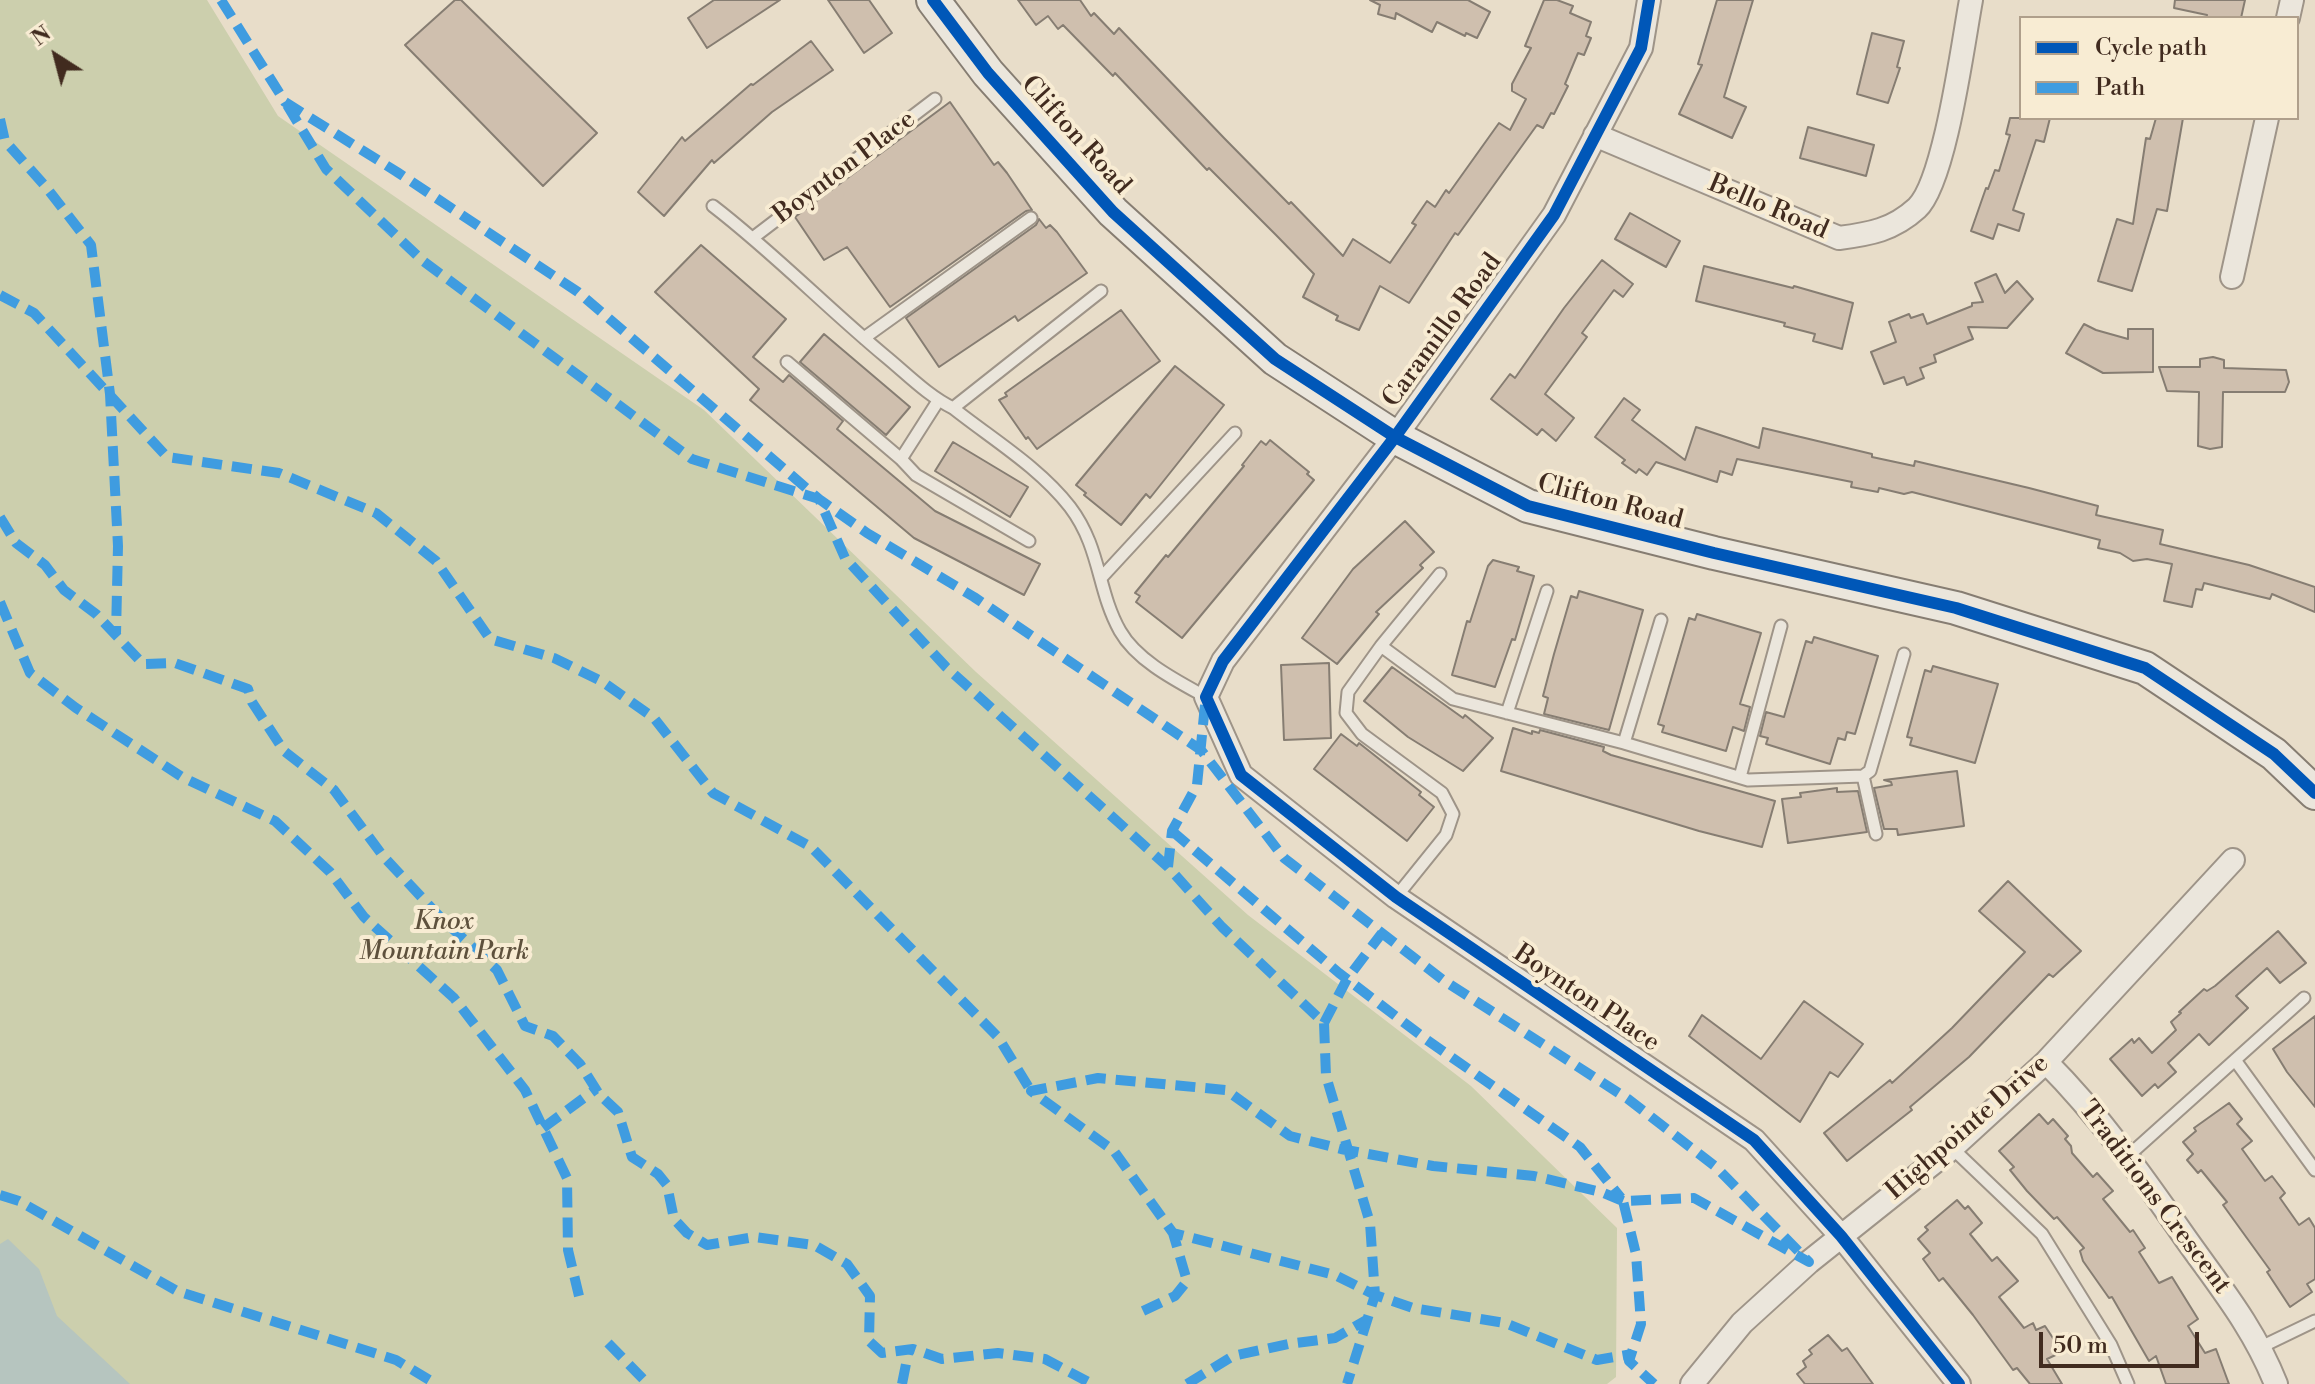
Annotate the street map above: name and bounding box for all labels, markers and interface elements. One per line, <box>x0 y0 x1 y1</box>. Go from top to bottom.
north arrow <box>16 16 96 96</box>
legend <box>2019 16 2299 120</box>
text: N <box>27 20 57 52</box>
text: Cycle path <box>2095 33 2207 63</box>
street label: Clifton Road <box>1014 70 1136 202</box>
text: Path <box>2095 73 2145 103</box>
street label: Boynton Place <box>768 104 922 232</box>
street label: Bello Road <box>1703 169 1833 247</box>
street label: Caramillo Road <box>1377 248 1509 414</box>
street label: Clifton Road <box>1534 469 1686 537</box>
park label: Knox Mountain Park <box>359 907 529 968</box>
street label: Boynton Place <box>1507 939 1665 1059</box>
street label: Highpointe Drive <box>1880 1049 2056 1207</box>
street label: Traditions Crescent <box>2071 1095 2237 1301</box>
scale bar <box>2043 1316 2203 1366</box>
text: 50 m <box>2053 1331 2108 1361</box>

